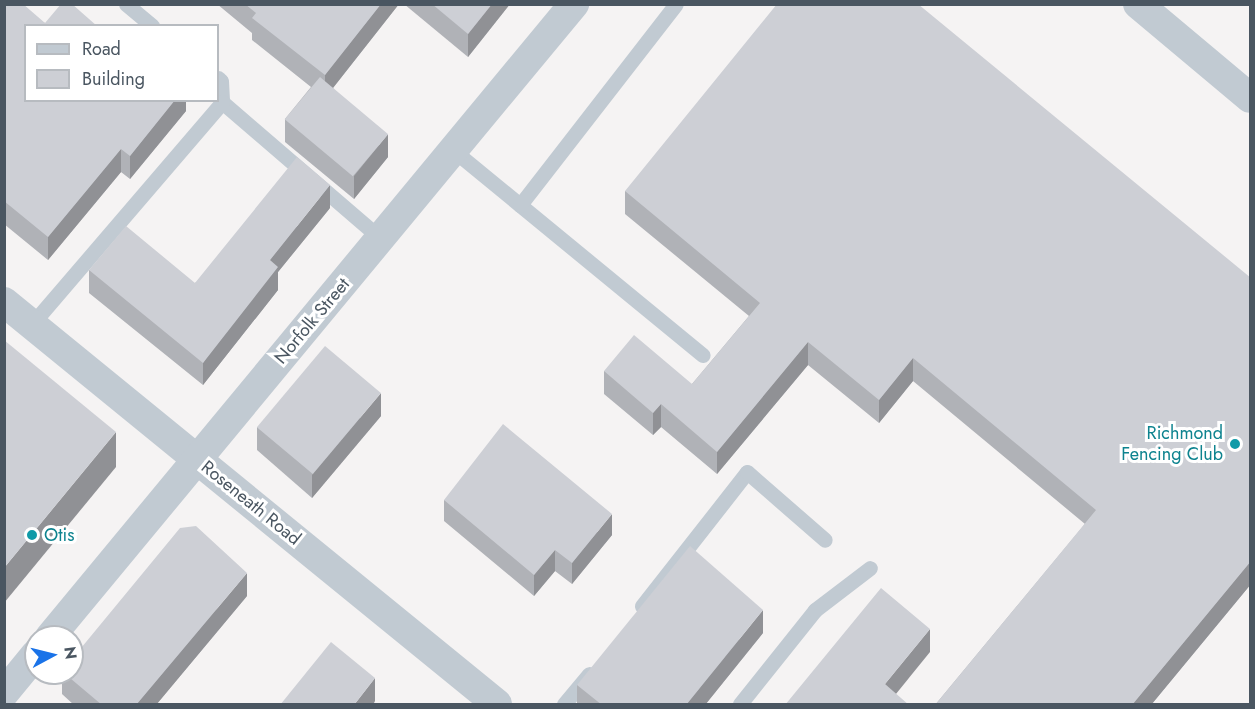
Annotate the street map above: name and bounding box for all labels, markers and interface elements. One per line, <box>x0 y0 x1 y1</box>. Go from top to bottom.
legend <box>24 24 219 102</box>
text: Road <box>82 36 121 62</box>
text: Building <box>82 66 145 92</box>
street label: Norfolk Street <box>270 274 354 368</box>
place label: Richmond Fencing Club <box>1121 423 1223 466</box>
marker: Richmond Fencing Club <box>1228 437 1242 451</box>
street label: Roseneath Road <box>197 456 305 550</box>
place label: Otis <box>44 524 74 546</box>
marker: Otis <box>25 528 39 542</box>
north arrow <box>24 625 84 685</box>
text: N <box>58 645 83 661</box>

